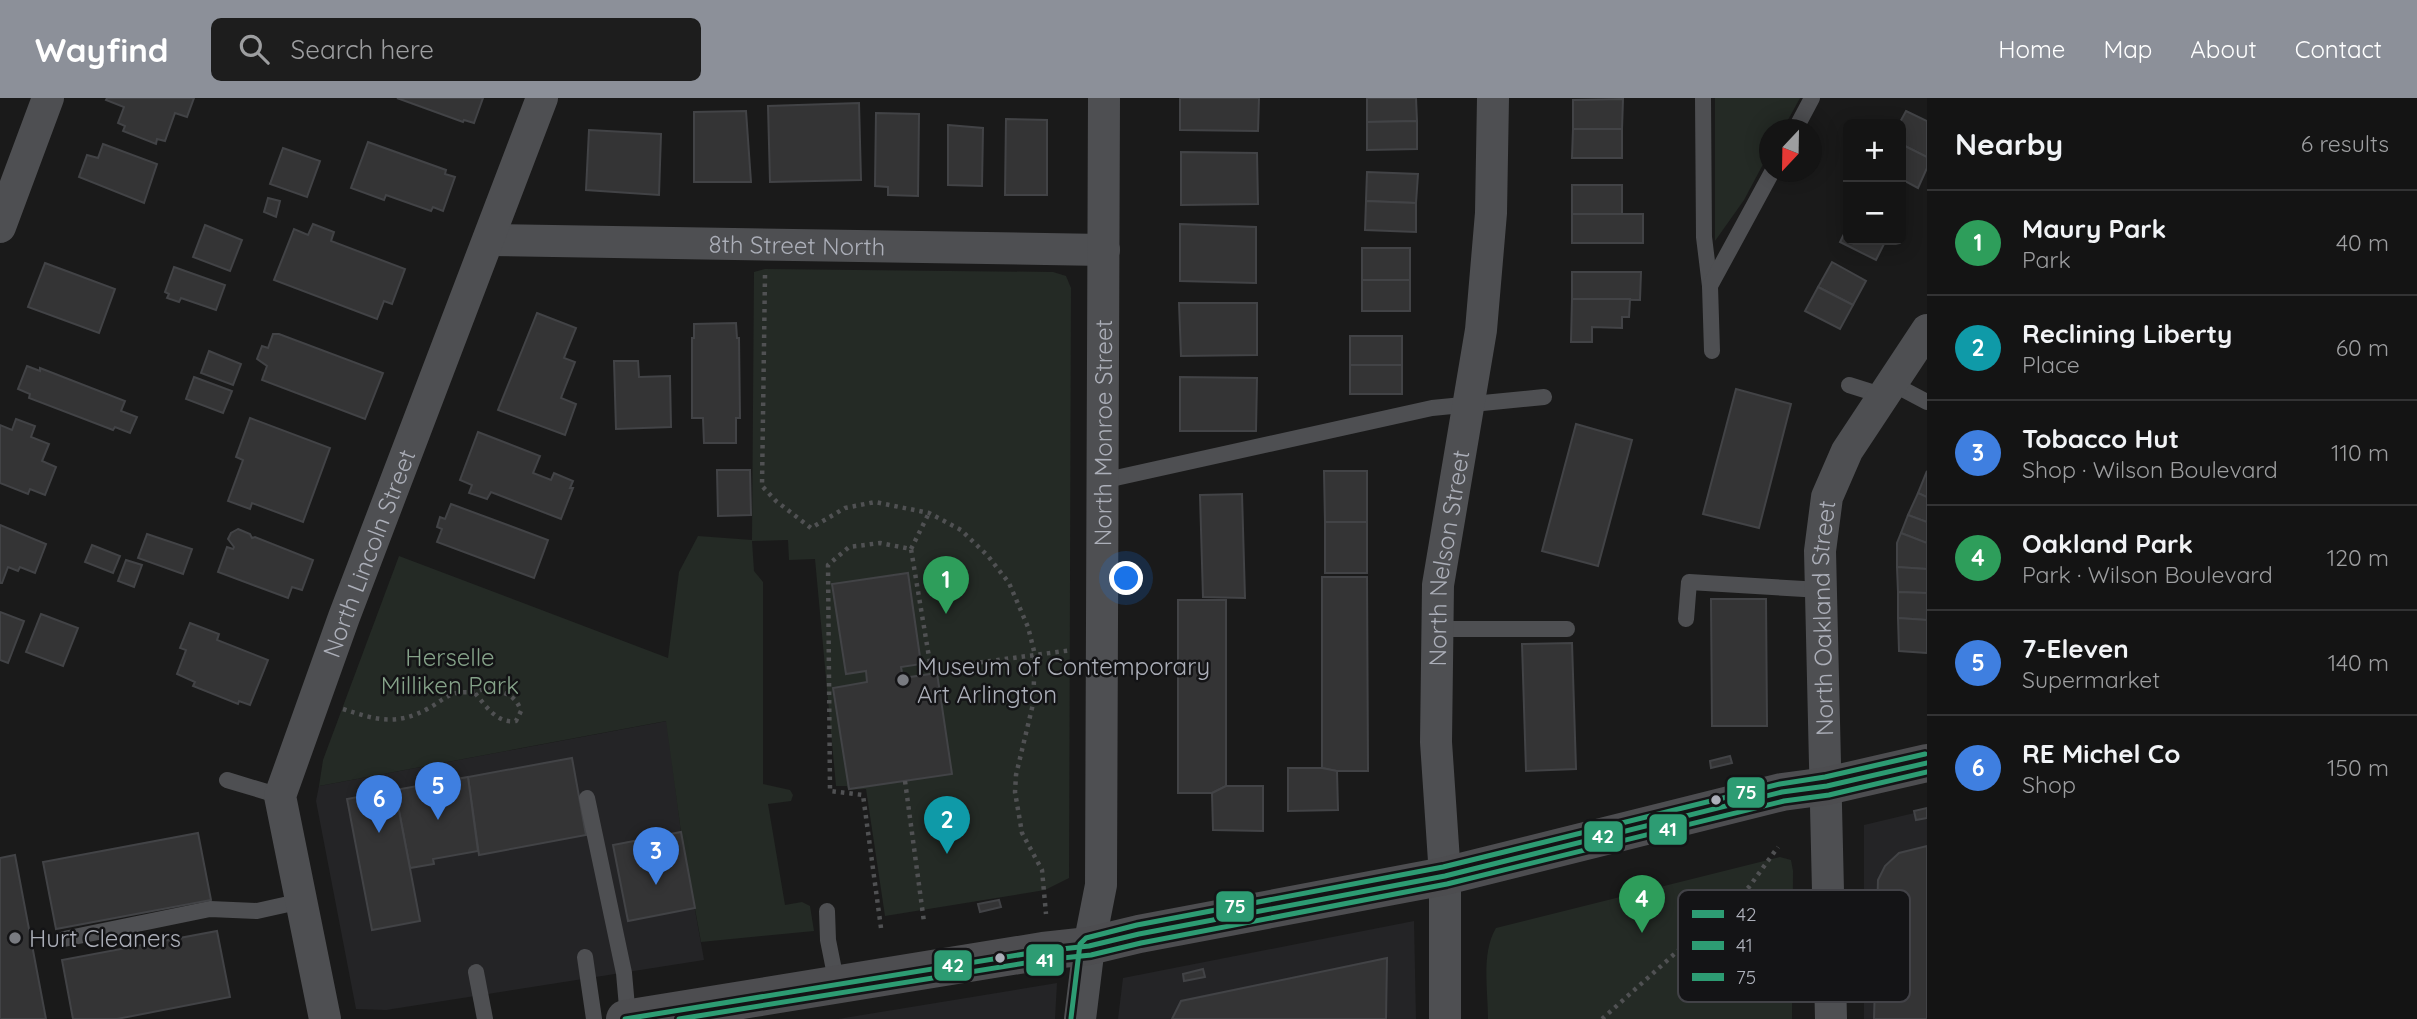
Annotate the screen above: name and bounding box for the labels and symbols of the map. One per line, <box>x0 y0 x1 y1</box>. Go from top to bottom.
north arrow <box>1759 119 1822 182</box>
street label: 8th Street North <box>708 229 885 261</box>
street label: North Monroe Street <box>1087 319 1118 546</box>
street label: North Lincoln Street <box>316 445 422 661</box>
street label: North Nelson Street <box>1422 448 1476 666</box>
street label: North Oakland Street <box>1805 499 1841 736</box>
pin: 1 <box>923 556 969 614</box>
your location <box>1109 561 1143 595</box>
park label: Herselle Milliken Park <box>381 642 519 700</box>
place label: Museum of Contemporary Art Arlington <box>917 651 1210 709</box>
marker: Museum of Contemporary Art Arlington <box>895 672 911 688</box>
pin: 5 <box>415 762 461 820</box>
pin: 6 <box>356 775 402 833</box>
line badge: 75 <box>1726 776 1766 809</box>
text: 75 <box>1735 780 1757 804</box>
unlabelled marker <box>1709 793 1723 807</box>
pin: 2 <box>924 796 970 854</box>
line badge: 41 <box>1648 813 1688 846</box>
text: 41 <box>1659 817 1677 841</box>
line badge: 42 <box>1583 820 1624 853</box>
text: 42 <box>1592 824 1614 848</box>
pin: 3 <box>633 827 679 885</box>
pin: 4 <box>1619 875 1665 933</box>
line badge: 75 <box>1215 890 1255 923</box>
legend <box>1678 890 1910 1002</box>
text: 75 <box>1224 894 1246 918</box>
text: 42 <box>1736 902 1757 926</box>
place label: Hurt Cleaners <box>29 923 181 953</box>
marker: Hurt Cleaners <box>7 930 23 946</box>
text: 41 <box>1736 933 1753 957</box>
line badge: 41 <box>1025 943 1065 977</box>
text: 41 <box>1036 948 1054 972</box>
line badge: 42 <box>933 949 973 982</box>
unlabelled marker <box>993 951 1007 965</box>
text: 42 <box>942 953 964 977</box>
text: 75 <box>1736 965 1756 989</box>

